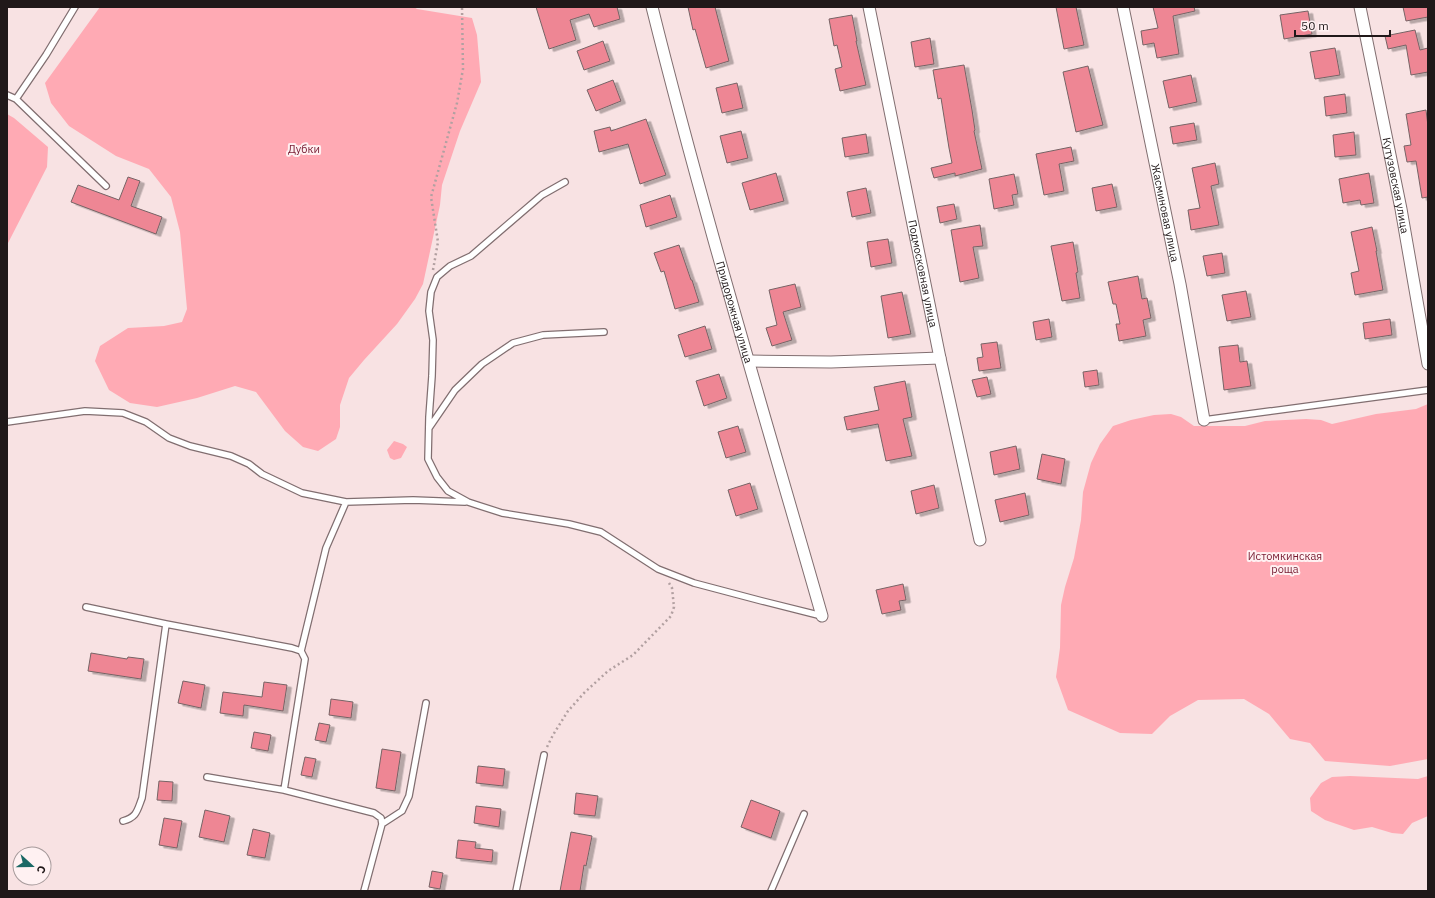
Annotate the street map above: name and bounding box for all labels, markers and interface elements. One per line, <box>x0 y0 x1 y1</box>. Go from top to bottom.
scale bar <box>1295 12 1390 38</box>
text: 50 m <box>1301 18 1329 33</box>
street label: Кутузовская улица <box>1380 136 1412 235</box>
park label: Дубки <box>288 142 320 156</box>
street label: Жасминовая улица <box>1148 162 1182 263</box>
street label: Подмосковная улица <box>905 219 941 329</box>
street label: Придорожная улица <box>713 259 756 365</box>
park label: Истомкинская роща <box>1248 549 1322 576</box>
north arrow <box>12 846 52 886</box>
text: С <box>34 864 49 875</box>

